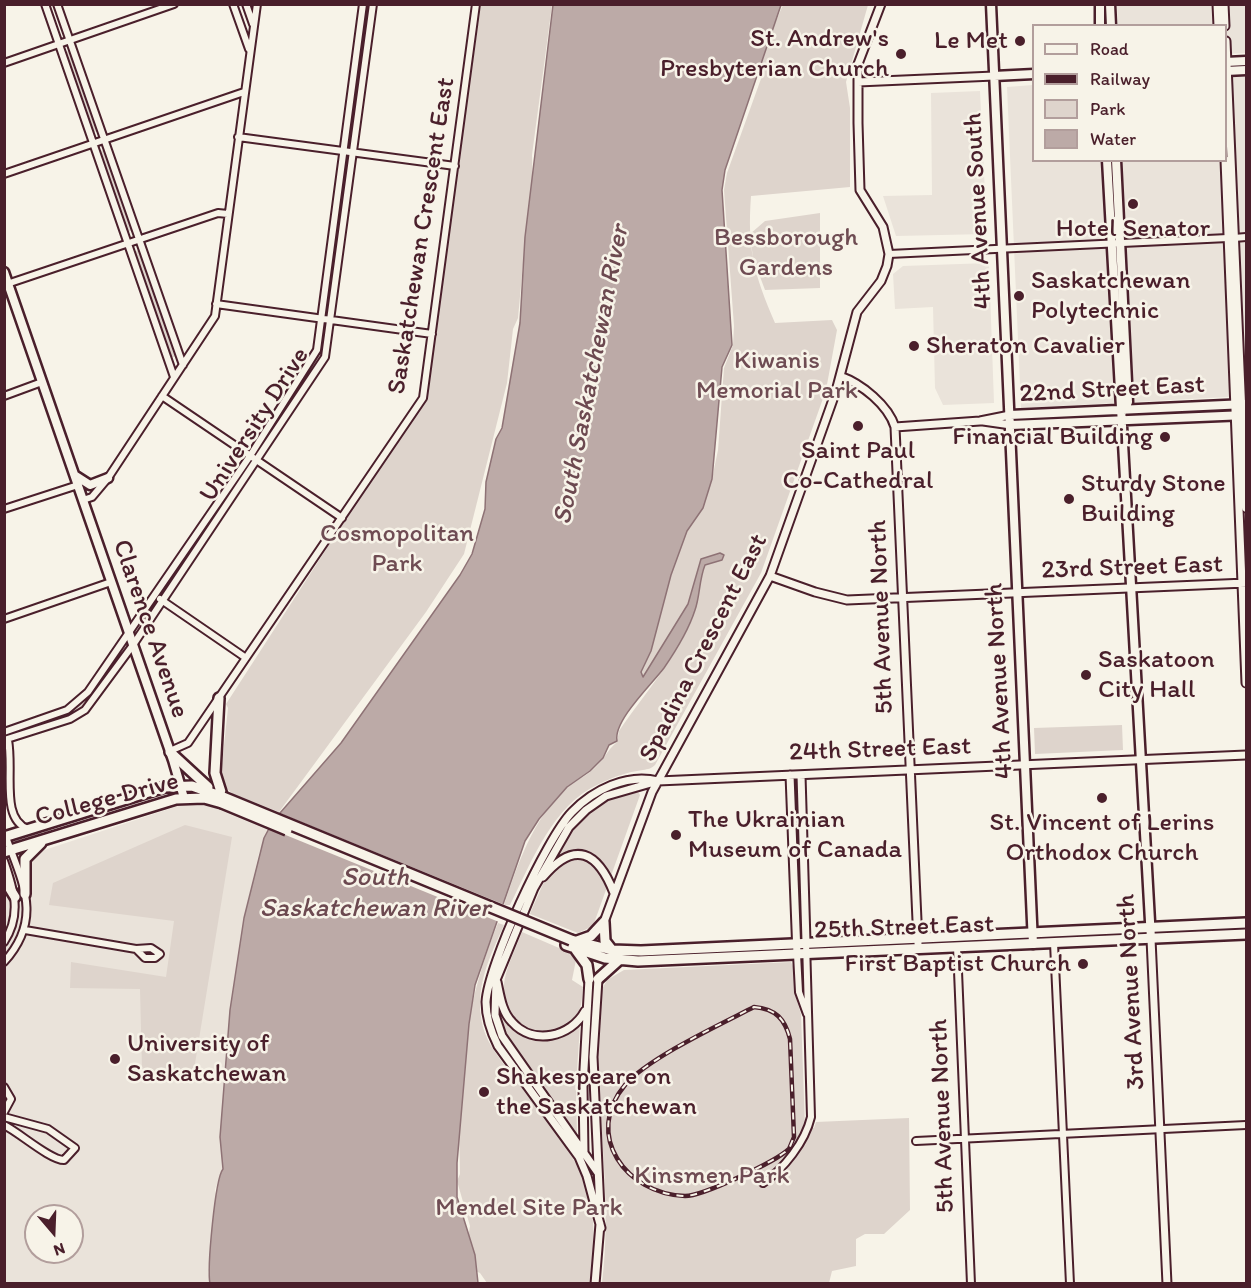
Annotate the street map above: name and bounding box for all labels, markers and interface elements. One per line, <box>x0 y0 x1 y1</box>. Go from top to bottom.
place label: St. Andrew's Presbyterian Church <box>660 23 889 84</box>
legend <box>1032 24 1227 162</box>
place label: Le Met <box>934 25 1008 57</box>
marker: Le Met <box>1013 34 1027 48</box>
text: Road <box>1090 38 1129 60</box>
marker: St. Andrew's Presbyterian Church <box>894 47 908 61</box>
text: Railway <box>1090 68 1150 90</box>
street label: Saskatchewan Crescent East <box>382 75 462 397</box>
text: Park <box>1090 98 1125 120</box>
street label: 4th Avenue South <box>958 112 1000 310</box>
text: Water <box>1090 128 1136 150</box>
marker: Hotel Senator <box>1126 197 1140 211</box>
place label: Hotel Senator <box>1056 213 1210 245</box>
park label: Bessborough Gardens <box>714 222 858 284</box>
water label: South Saskatchewan River <box>547 223 637 527</box>
place label: Saskatchewan Polytechnic <box>1031 265 1191 326</box>
marker: Saskatchewan Polytechnic <box>1012 289 1026 303</box>
place label: Sheraton Cavalier <box>926 330 1125 362</box>
marker: Sheraton Cavalier <box>907 339 921 353</box>
street label: University Drive <box>193 342 317 508</box>
park label: Kiwanis Memorial Park <box>696 345 858 406</box>
street label: 22nd Street East <box>1019 370 1205 410</box>
marker: Saint Paul Co-Cathedral <box>851 419 865 433</box>
place label: Financial Building <box>952 421 1153 453</box>
marker: Financial Building <box>1158 430 1172 444</box>
place label: Saint Paul Co-Cathedral <box>783 435 933 496</box>
place label: Sturdy Stone Building <box>1081 468 1226 530</box>
marker: Sturdy Stone Building <box>1062 492 1076 506</box>
park label: Cosmopolitan Park <box>320 518 474 580</box>
street label: 5th Avenue North <box>863 519 901 715</box>
street label: Spadina Crescent East <box>633 529 775 767</box>
street label: Clarence Avenue <box>105 536 195 722</box>
street label: 23rd Street East <box>1041 549 1223 587</box>
street label: 4th Avenue North <box>979 582 1021 780</box>
place label: Saskatoon City Hall <box>1098 644 1215 706</box>
marker: Saskatoon City Hall <box>1079 668 1093 682</box>
street label: 24th Street East <box>789 731 971 769</box>
street label: College Drive <box>32 766 182 834</box>
marker: St. Vincent of Lerins Orthodox Church <box>1095 791 1109 805</box>
place label: The Ukrainian Museum of Canada <box>688 804 902 866</box>
place label: St. Vincent of Lerins Orthodox Church <box>990 807 1214 868</box>
marker: The Ukrainian Museum of Canada <box>669 828 683 842</box>
water label: South Saskatchewan River <box>260 862 490 925</box>
street label: 3rd Avenue North <box>1111 893 1153 1091</box>
street label: 25th Street East <box>814 909 994 947</box>
place label: First Baptist Church <box>845 948 1071 980</box>
marker: First Baptist Church <box>1076 957 1090 971</box>
street label: 5th Avenue North <box>924 1018 962 1214</box>
place label: University of Saskatchewan <box>127 1028 287 1090</box>
marker: University of Saskatchewan <box>108 1052 122 1066</box>
place label: Shakespeare on the Saskatchewan <box>496 1061 697 1122</box>
marker: Shakespeare on the Saskatchewan <box>477 1085 491 1099</box>
park label: Kinsmen Park <box>634 1160 790 1192</box>
park label: Mendel Site Park <box>435 1192 623 1224</box>
north arrow <box>24 1204 84 1264</box>
text: N <box>51 1239 68 1260</box>

